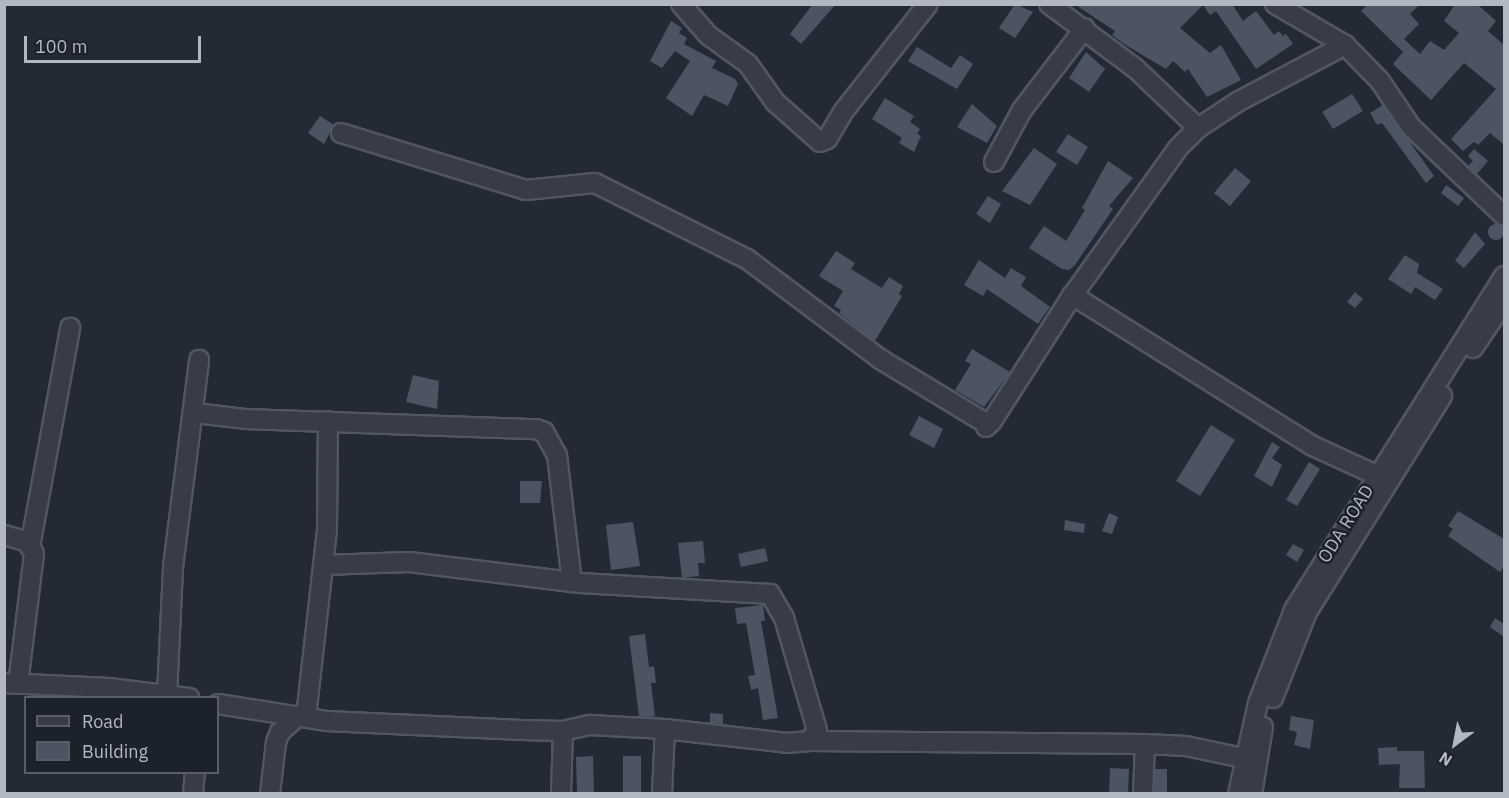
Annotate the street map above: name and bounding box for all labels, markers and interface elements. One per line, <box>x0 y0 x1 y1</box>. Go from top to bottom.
scale bar <box>27 24 204 62</box>
text: 100 m <box>35 35 87 58</box>
street label: ODA ROAD <box>1314 481 1378 567</box>
legend <box>24 696 219 774</box>
text: Road <box>82 710 123 733</box>
north arrow <box>1425 714 1485 774</box>
text: Building <box>82 740 148 763</box>
text: N <box>1435 748 1456 771</box>

